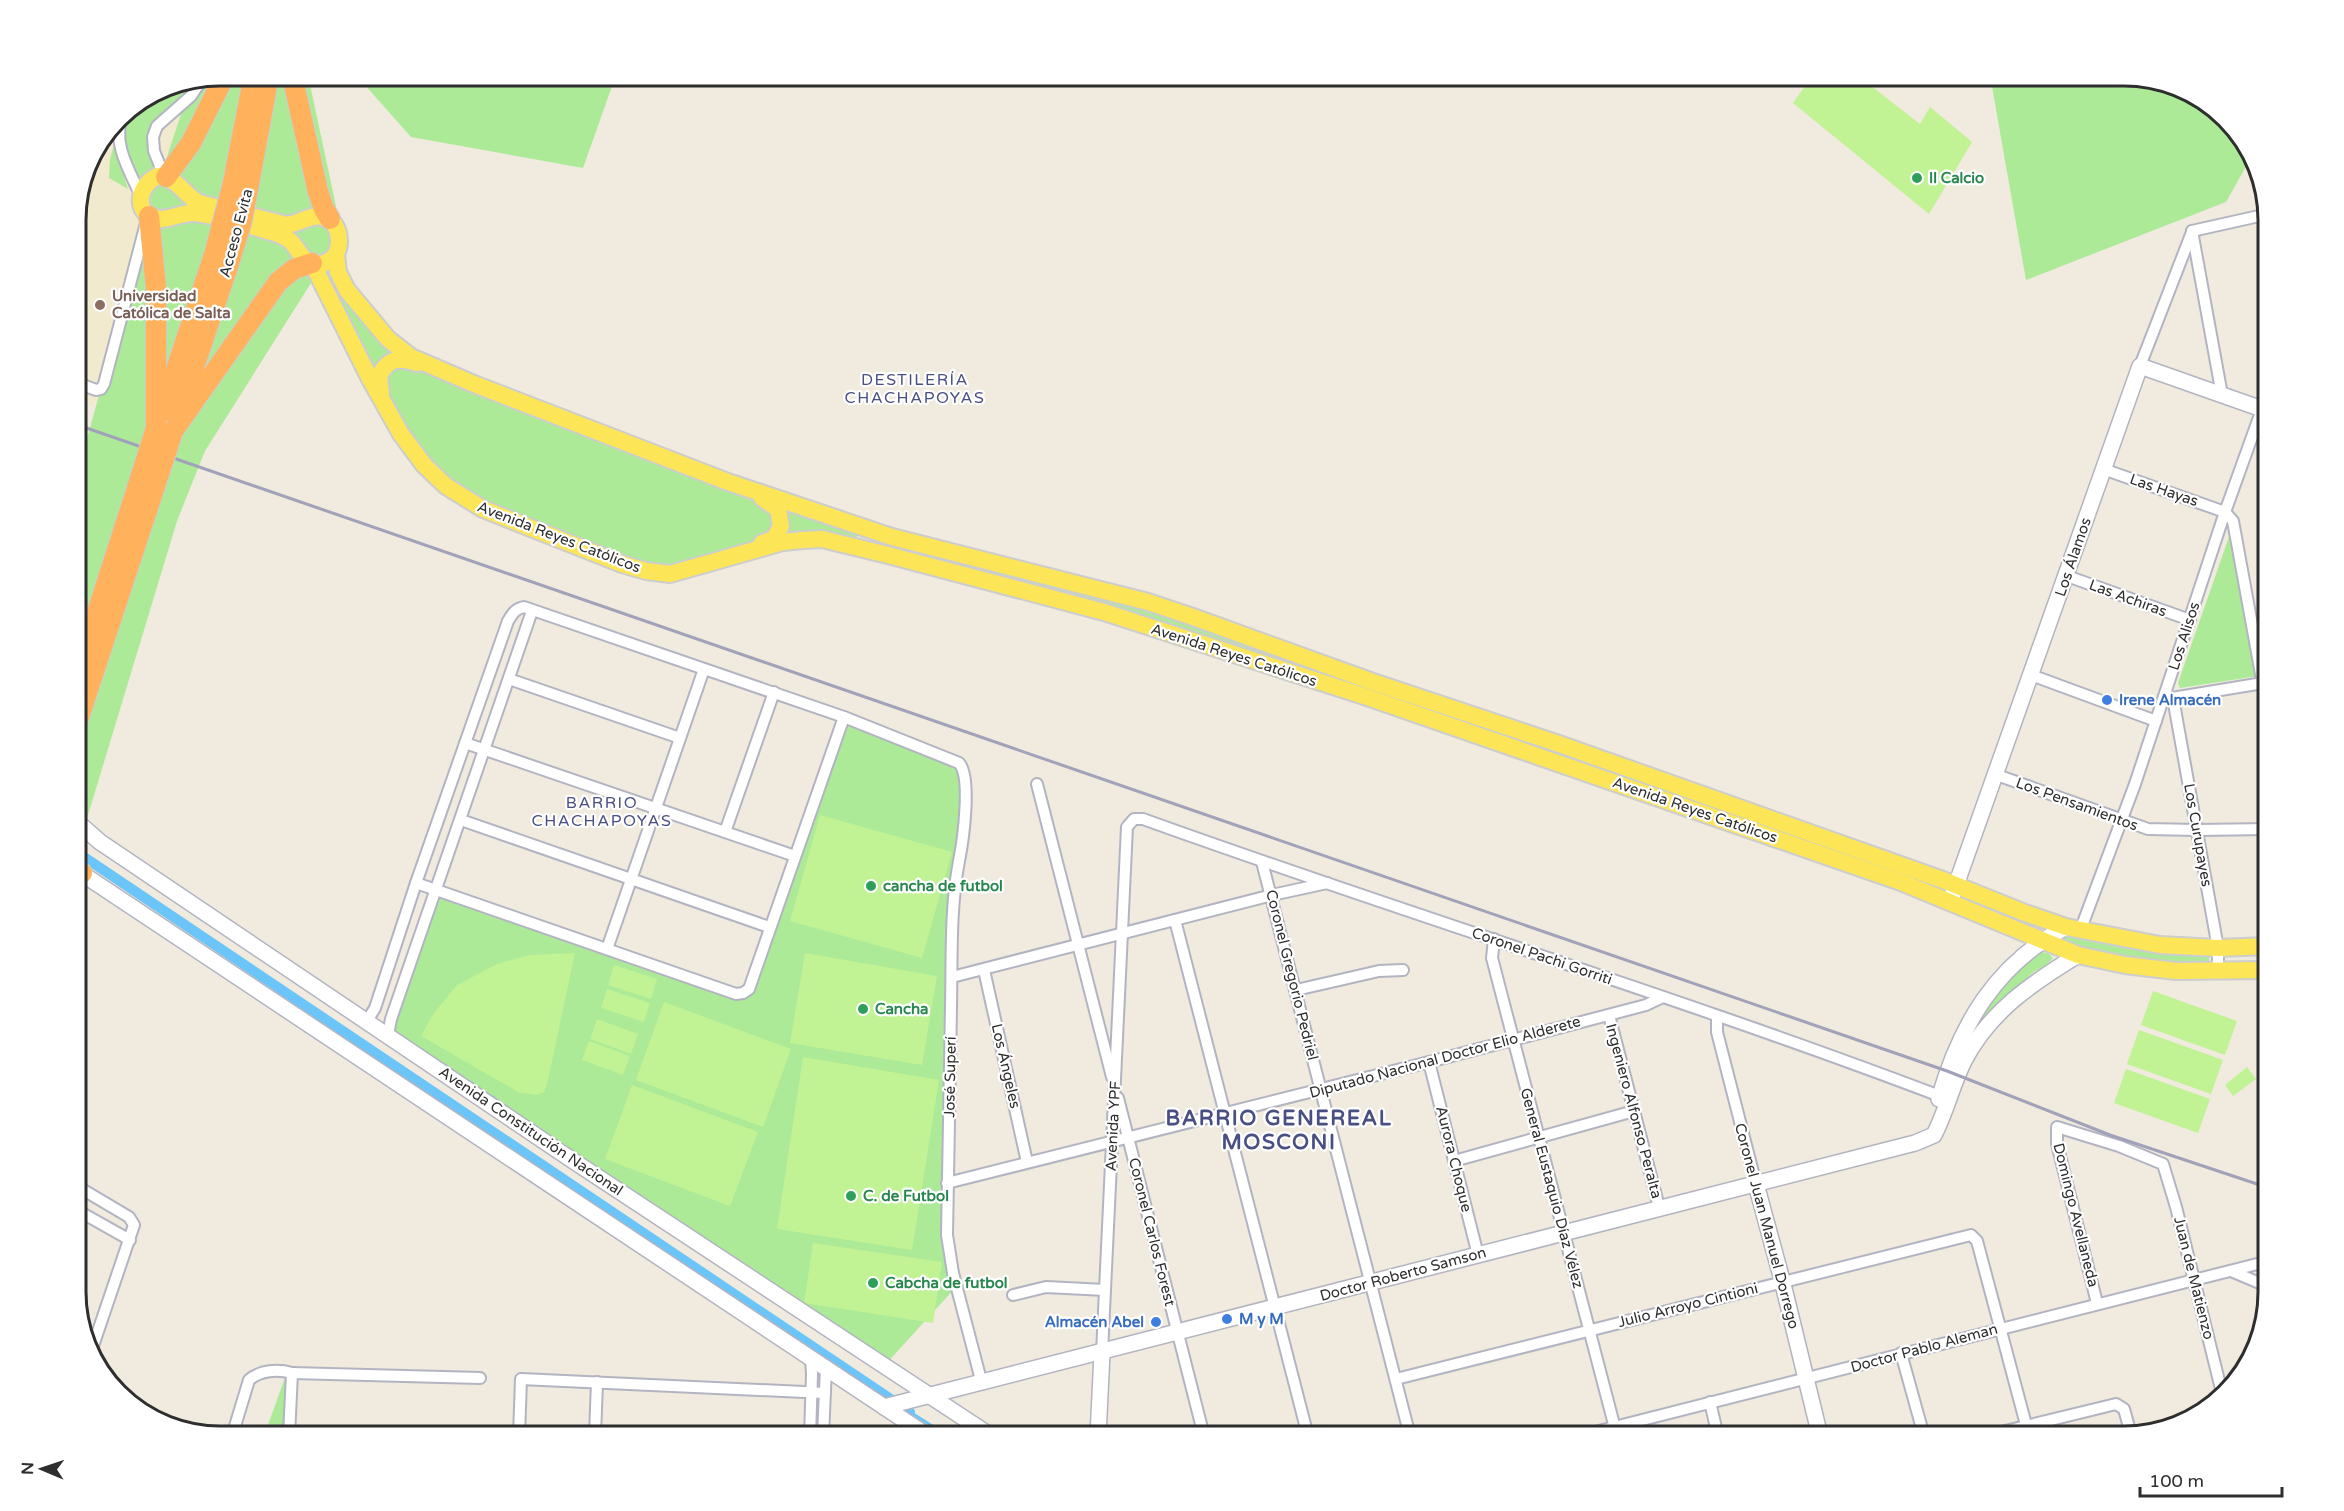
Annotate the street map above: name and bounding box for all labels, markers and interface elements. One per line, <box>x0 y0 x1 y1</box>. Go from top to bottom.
place label: Il Calcio <box>1929 169 1984 187</box>
marker: Il Calcio <box>1910 171 1924 185</box>
street label: Acceso Evita <box>216 187 256 279</box>
place label: Universidad Católica de Salta <box>112 287 231 322</box>
marker: Universidad Católica de Salta <box>93 298 107 312</box>
district label: DESTILERÍA CHACHAPOYAS <box>845 370 985 408</box>
street label: Las Hayas <box>2127 470 2201 510</box>
street label: Avenida Reyes Católicos <box>475 498 643 576</box>
street label: Los Álamos <box>2051 515 2095 599</box>
street label: Las Achiras <box>2087 576 2169 620</box>
street label: Los Alisos <box>2164 599 2204 673</box>
street label: Avenida Reyes Católicos <box>1149 620 1319 690</box>
place label: Irene Almacén <box>2119 691 2221 709</box>
marker: Irene Almacén <box>2100 693 2114 707</box>
street label: Avenida Reyes Católicos <box>1610 773 1780 847</box>
street label: Los Pensamientos <box>2013 774 2141 834</box>
street label: Los Curupayes <box>2180 782 2216 888</box>
district label: BARRIO CHACHAPOYAS <box>532 793 672 831</box>
place label: cancha de futbol <box>883 877 1003 895</box>
marker: cancha de futbol <box>864 879 878 893</box>
street label: Coronel Gregorio Pedriel <box>1262 888 1322 1062</box>
street label: Coronel Pachi Gorriti <box>1469 924 1615 988</box>
place label: Cancha <box>875 1000 929 1018</box>
marker: Cancha <box>856 1002 870 1016</box>
street label: Diputado Nacional Doctor Elio Alderete <box>1307 1012 1583 1102</box>
street label: Los Ángeles <box>988 1022 1024 1110</box>
street label: Ingeniero Alfonso Peralta <box>1602 1022 1666 1200</box>
street label: José Superí <box>940 1036 960 1118</box>
street label: Avenida Constitución Nacional <box>436 1063 626 1199</box>
street label: Avenida YPF <box>1102 1080 1124 1172</box>
street label: General Eustaquio Díaz Vélez <box>1517 1086 1587 1290</box>
street label: Aurora Choque <box>1432 1104 1476 1214</box>
district label: BARRIO GENEREAL MOSCONI <box>1166 1106 1392 1155</box>
street label: Coronel Juan Manuel Dorrego <box>1731 1121 1803 1331</box>
street label: Domingo Avellaneda <box>2049 1141 2103 1289</box>
street label: Coronel Carlos Forest <box>1125 1156 1179 1308</box>
place label: C. de Futbol <box>863 1187 949 1205</box>
marker: C. de Futbol <box>844 1189 858 1203</box>
street label: Juan de Matienzo <box>2170 1215 2218 1341</box>
street label: Doctor Roberto Samson <box>1318 1243 1488 1305</box>
place label: Cabcha de futbol <box>885 1274 1008 1292</box>
marker: Cabcha de futbol <box>866 1276 880 1290</box>
street label: Julio Arroyo Cintioni <box>1616 1279 1760 1331</box>
place label: M y M <box>1239 1310 1284 1329</box>
marker: M y M <box>1220 1312 1234 1326</box>
place label: Almacén Abel <box>1045 1313 1144 1331</box>
marker: Almacén Abel <box>1149 1315 1163 1329</box>
street label: Doctor Pablo Aleman <box>1849 1320 1999 1376</box>
north arrow <box>12 1439 72 1499</box>
scale bar <box>2140 1460 2282 1498</box>
text: N <box>18 1462 38 1475</box>
text: 100 m <box>2149 1470 2204 1492</box>

